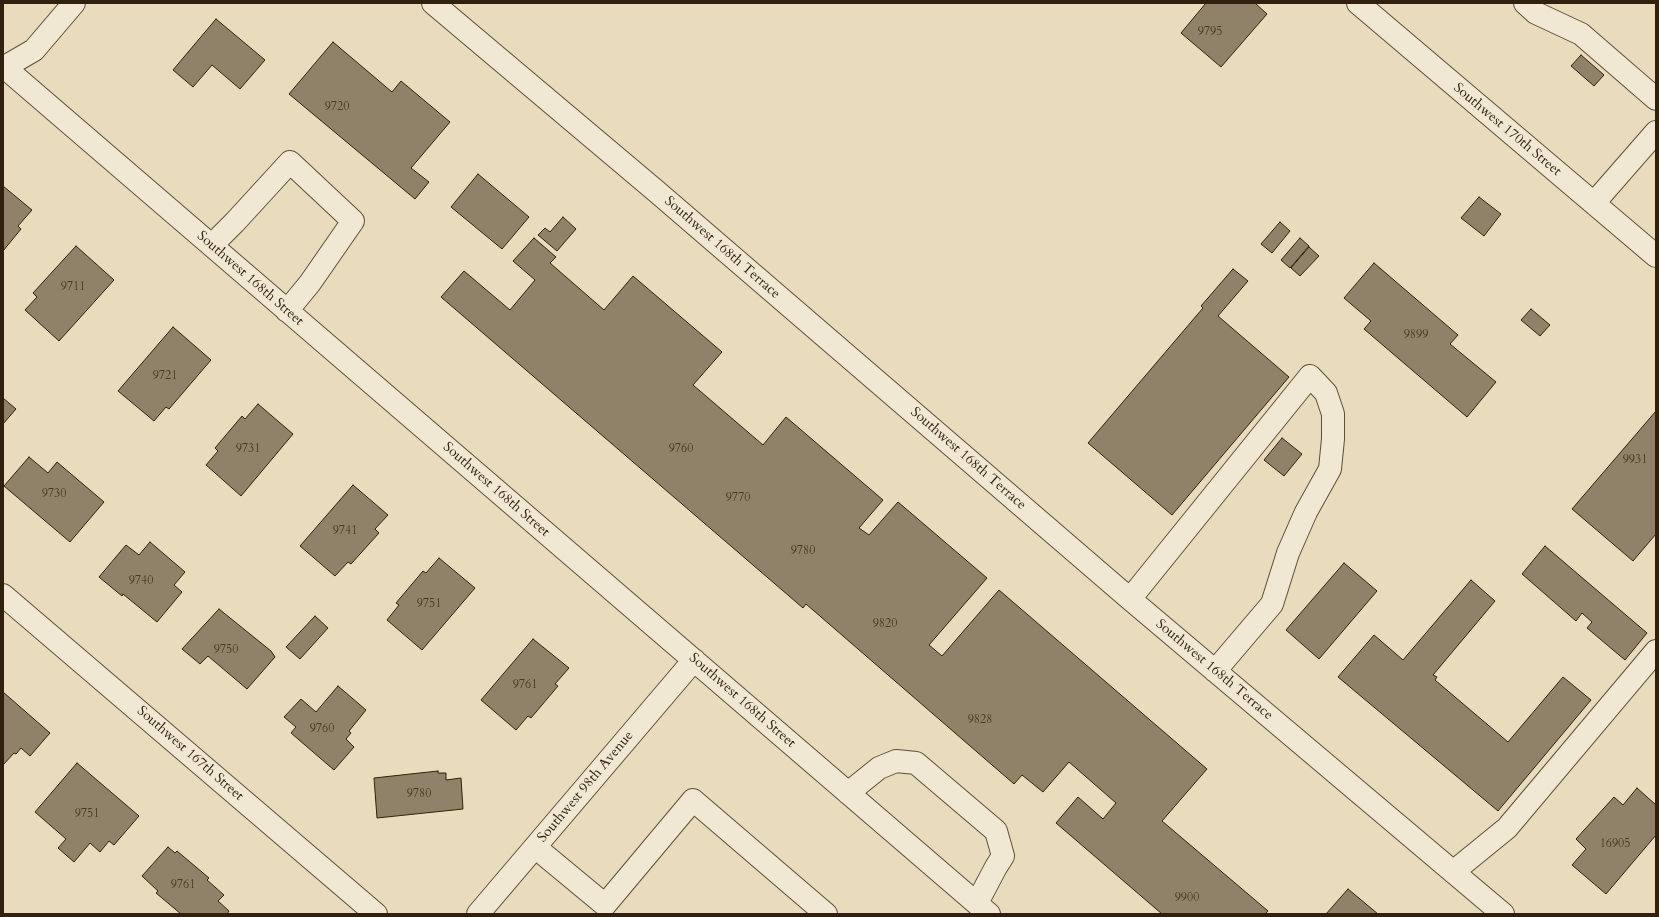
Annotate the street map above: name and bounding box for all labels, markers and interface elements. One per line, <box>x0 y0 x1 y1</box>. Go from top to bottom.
house number: 9795 <box>1198 25 1222 39</box>
street label: Southwest 170th Street <box>1450 80 1564 180</box>
house number: 9720 <box>325 100 349 114</box>
street label: Southwest 168th Terrace <box>661 193 783 303</box>
street label: Southwest 168th Street <box>193 228 307 330</box>
house number: 9711 <box>61 280 85 294</box>
house number: 9899 <box>1404 328 1428 342</box>
house number: 9721 <box>153 369 177 383</box>
street label: Southwest 168th Terrace <box>907 404 1029 514</box>
street label: Southwest 168th Street <box>439 439 553 541</box>
house number: 9731 <box>236 442 260 456</box>
house number: 9760 <box>669 442 693 456</box>
house number: 9931 <box>1623 453 1647 467</box>
house number: 9730 <box>42 487 66 501</box>
house number: 9770 <box>726 491 750 505</box>
house number: 9741 <box>333 524 357 538</box>
house number: 9780 <box>791 544 815 558</box>
house number: 9740 <box>129 574 153 588</box>
house number: 9751 <box>417 597 441 611</box>
street label: Southwest 168th Terrace <box>1152 616 1276 724</box>
house number: 9820 <box>873 617 897 631</box>
house number: 9750 <box>214 643 238 657</box>
street label: Southwest 168th Street <box>685 650 799 752</box>
house number: 9761 <box>513 678 537 692</box>
street label: Southwest 167th Street <box>133 703 247 805</box>
house number: 9828 <box>968 713 992 727</box>
house number: 9760 <box>310 722 334 736</box>
street label: Southwest 98th Avenue <box>534 728 638 846</box>
house number: 9780 <box>407 787 431 801</box>
house number: 9751 <box>75 807 99 821</box>
house number: 16905 <box>1600 837 1630 851</box>
house number: 9761 <box>171 878 195 892</box>
house number: 9900 <box>1175 891 1199 905</box>

